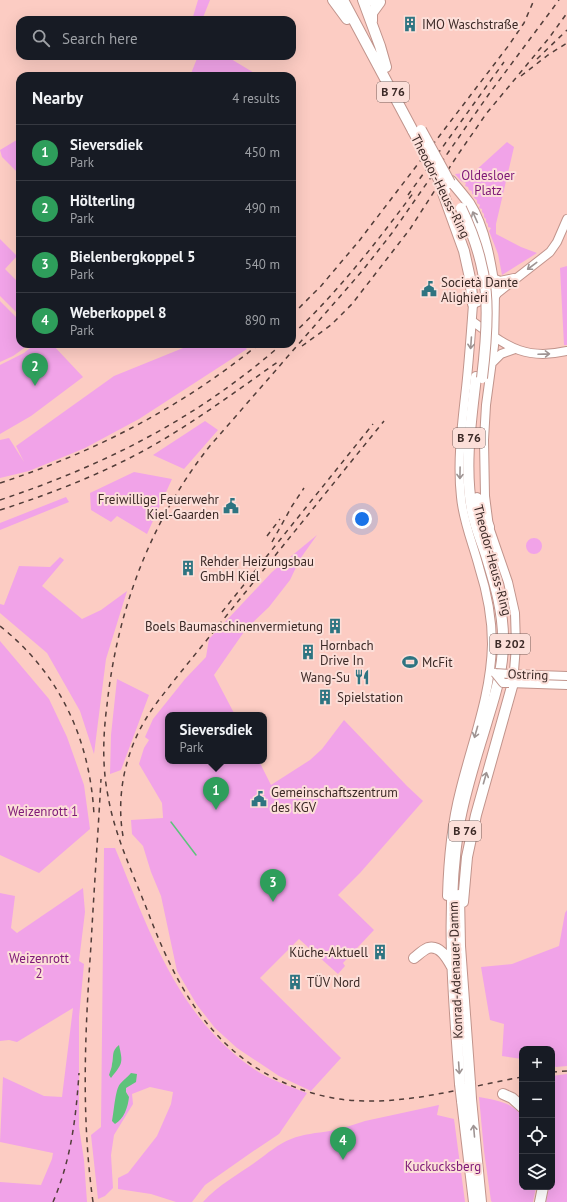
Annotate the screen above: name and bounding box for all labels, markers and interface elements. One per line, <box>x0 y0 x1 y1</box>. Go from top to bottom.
building icon: IMO Waschstraße <box>401 15 419 33</box>
search box <box>16 16 296 60</box>
place label: IMO Waschstraße <box>422 16 518 33</box>
icon: search <box>30 27 52 49</box>
text: Search here <box>62 29 138 48</box>
road number: B 76 <box>377 82 409 102</box>
text: Nearby <box>32 87 83 109</box>
text: 4 results <box>232 90 280 107</box>
street label: Theodor-Heuss-Ring <box>407 132 474 241</box>
text: Sieversdiek <box>70 135 143 154</box>
text: 1 <box>41 144 49 161</box>
text: 450 m <box>245 144 280 161</box>
text: Park <box>70 154 94 171</box>
park label: Oldesloer Platz <box>461 167 515 199</box>
text: Hölterling <box>70 191 135 210</box>
text: 2 <box>41 200 49 217</box>
text: 490 m <box>245 200 280 217</box>
text: Park <box>70 210 94 227</box>
one-way arrow <box>471 211 479 223</box>
text: Bielenbergkoppel 5 <box>70 247 195 266</box>
text: 3 <box>41 256 49 273</box>
text: 540 m <box>245 256 280 273</box>
one-way arrow <box>527 261 538 270</box>
text: Park <box>70 266 94 283</box>
place label: Società Dante Alighieri <box>441 274 518 306</box>
public building icon: Società Dante Alighieri <box>420 280 438 298</box>
text: Weberkoppel 8 <box>70 303 166 322</box>
text: 4 <box>41 312 49 329</box>
text: 890 m <box>245 312 280 329</box>
text: Park <box>70 322 94 339</box>
one-way arrow <box>467 336 474 349</box>
one-way arrow <box>537 350 550 357</box>
pin: 2 <box>22 353 48 386</box>
road number: B 76 <box>453 428 485 448</box>
one-way arrow <box>456 466 464 479</box>
place label: Freiwillige Feuerwehr Kiel-Gaarden <box>98 491 220 523</box>
public building icon: Freiwillige Feuerwehr Kiel-Gaarden <box>222 497 240 515</box>
street label: Theodor-Heuss-Ring <box>470 503 515 617</box>
your location <box>352 509 372 529</box>
place label: Rehder Heizungsbau GmbH Kiel <box>200 553 314 585</box>
building icon: Rehder Heizungsbau GmbH Kiel <box>179 559 197 577</box>
building icon: Boels Baumaschinenvermietung <box>326 617 344 635</box>
place label: Boels Baumaschinenvermietung <box>145 618 323 635</box>
road number: B 202 <box>490 634 530 654</box>
place label: Hornbach Drive In <box>320 637 374 669</box>
building icon: Hornbach Drive In <box>299 643 317 661</box>
sports icon: McFit <box>401 653 419 671</box>
place label: McFit <box>422 654 453 671</box>
street label: Ostring <box>507 665 549 684</box>
restaurant icon: Wang-Su <box>353 668 371 686</box>
place label: Wang-Su <box>301 669 350 686</box>
building icon: Spielstation <box>316 688 334 706</box>
place label: Spielstation <box>337 689 403 706</box>
popup <box>165 712 267 764</box>
text: Sieversdiek <box>180 720 252 739</box>
one-way arrow <box>472 726 480 739</box>
text: Park <box>180 739 204 756</box>
one-way arrow <box>482 772 489 785</box>
pin: 1 <box>203 777 229 810</box>
place label: Gemeinschaftszentrum des KGV <box>271 784 398 816</box>
public building icon: Gemeinschaftszentrum des KGV <box>250 790 268 808</box>
park label: Weizenrott 1 <box>8 803 78 820</box>
road number: B 76 <box>449 821 481 841</box>
pin: 3 <box>260 869 286 902</box>
street label: Konrad-Adenauer-Damm <box>445 901 466 1039</box>
building icon: Küche-Aktuell <box>371 943 389 961</box>
place label: Küche-Aktuell <box>289 944 368 961</box>
park label: Weizenrott 2 <box>9 950 70 982</box>
building icon: TÜV Nord <box>286 973 304 991</box>
place label: TÜV Nord <box>307 974 360 991</box>
map controls <box>519 1046 555 1190</box>
button: + <box>519 1046 555 1082</box>
one-way arrow <box>456 1061 463 1074</box>
button: − <box>519 1082 555 1118</box>
button: locate <box>519 1118 555 1154</box>
one-way arrow <box>470 1125 478 1138</box>
pin: 4 <box>330 1127 356 1160</box>
button: layers <box>519 1154 555 1190</box>
park label: Kuckucksberg <box>405 1158 481 1175</box>

